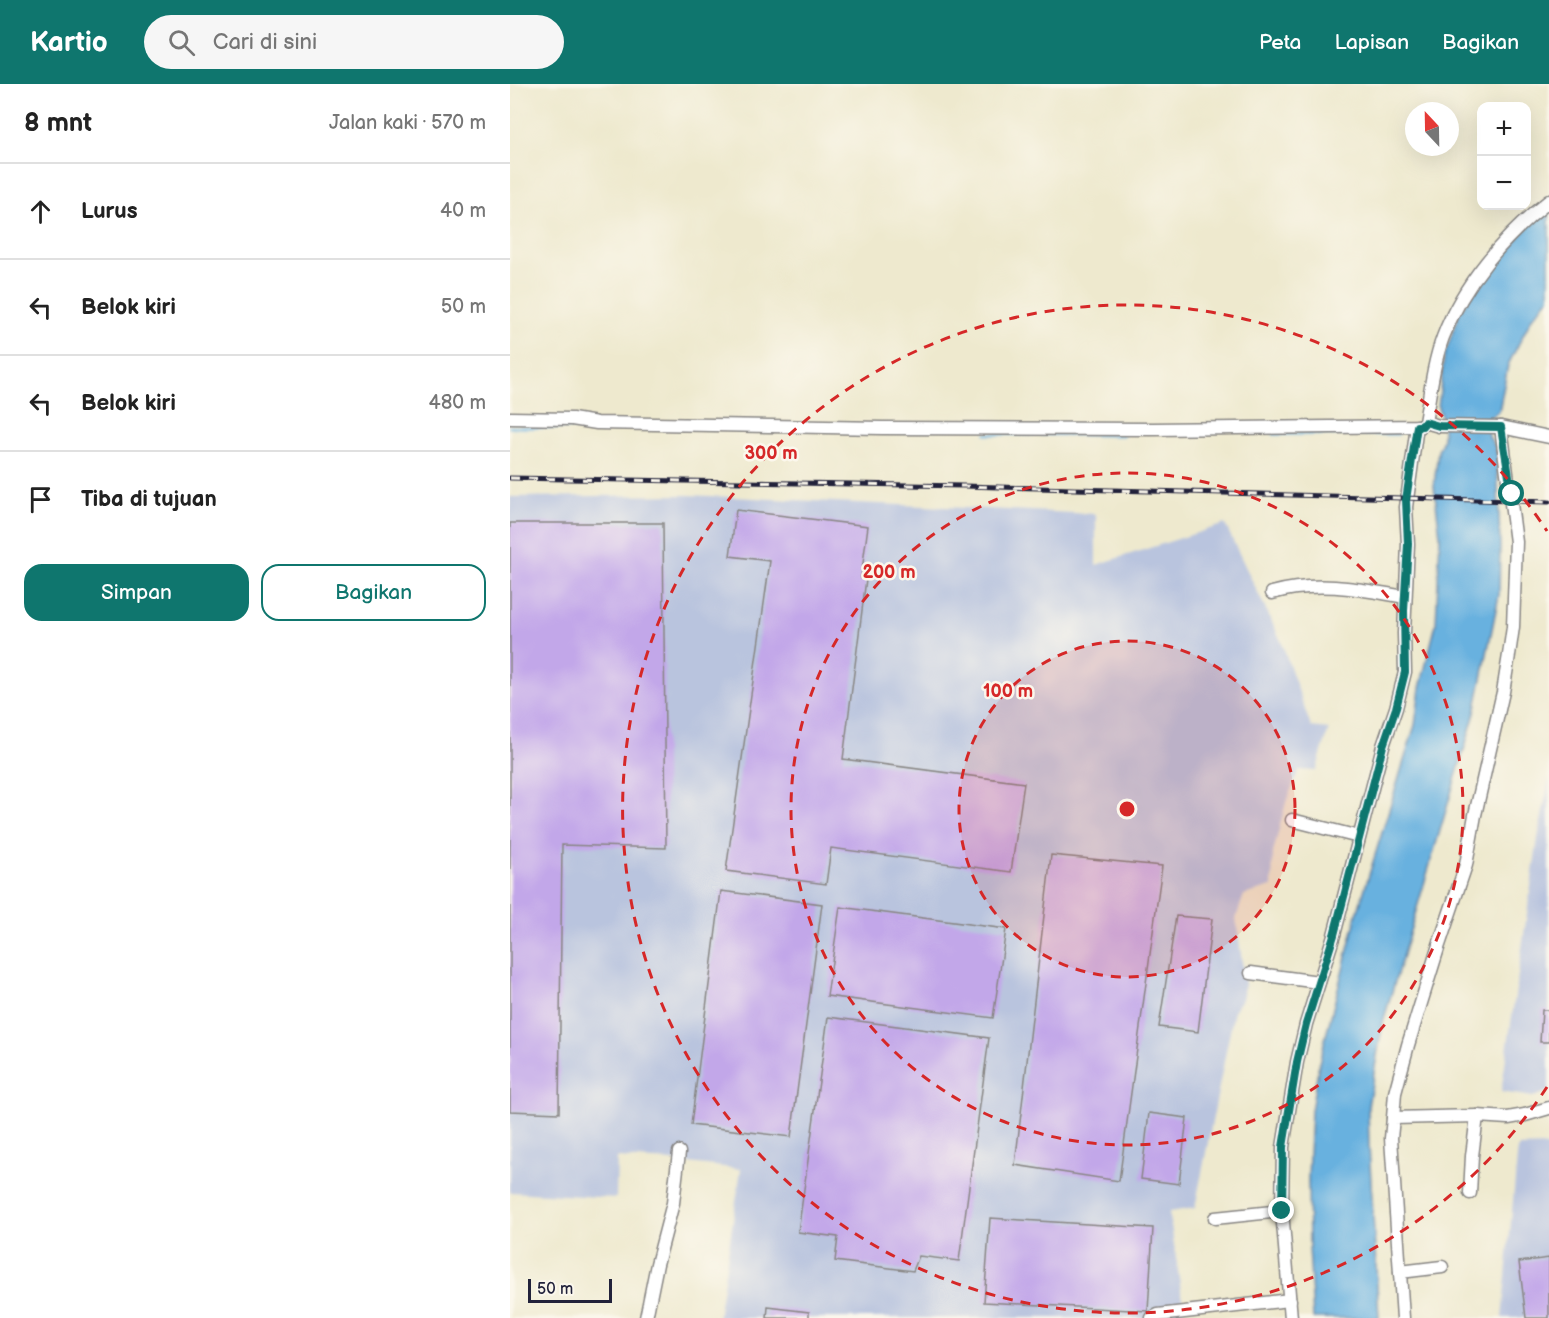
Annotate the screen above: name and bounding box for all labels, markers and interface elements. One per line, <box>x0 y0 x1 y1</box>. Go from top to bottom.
search box <box>144 15 564 69</box>
text: Kartio <box>30 26 108 59</box>
icon: search <box>165 26 198 59</box>
text: Cari di sini <box>213 29 317 56</box>
text: Peta <box>1259 30 1301 55</box>
text: Lapisan <box>1334 30 1409 55</box>
text: Bagikan <box>1442 30 1519 55</box>
north arrow <box>1405 102 1459 156</box>
map controls <box>1477 102 1531 210</box>
button: + <box>1477 102 1531 156</box>
text: 8 mnt <box>24 108 92 139</box>
text: Jalan kaki · 570 m <box>329 111 486 135</box>
button: − <box>1477 156 1531 210</box>
icon: ahead <box>24 195 57 228</box>
text: Lurus <box>81 198 137 225</box>
text: 40 m <box>440 199 486 223</box>
icon: left <box>24 291 57 324</box>
text: Belok kiri <box>81 294 176 321</box>
text: 50 m <box>441 295 486 319</box>
icon: left <box>24 387 57 420</box>
text: Belok kiri <box>81 390 176 417</box>
text: 480 m <box>428 391 486 415</box>
text: 300 m <box>744 443 798 464</box>
route start <box>1498 480 1524 506</box>
icon: arrive <box>24 483 57 516</box>
text: Tiba di tujuan <box>81 486 217 513</box>
text: 200 m <box>862 562 916 583</box>
button: Simpan <box>24 564 249 621</box>
button: Bagikan <box>261 564 486 621</box>
text: 100 m <box>983 681 1033 702</box>
centre of rings <box>1117 799 1137 819</box>
route end <box>1268 1197 1294 1223</box>
scale bar <box>528 1276 612 1304</box>
text: 50 m <box>537 1280 573 1299</box>

